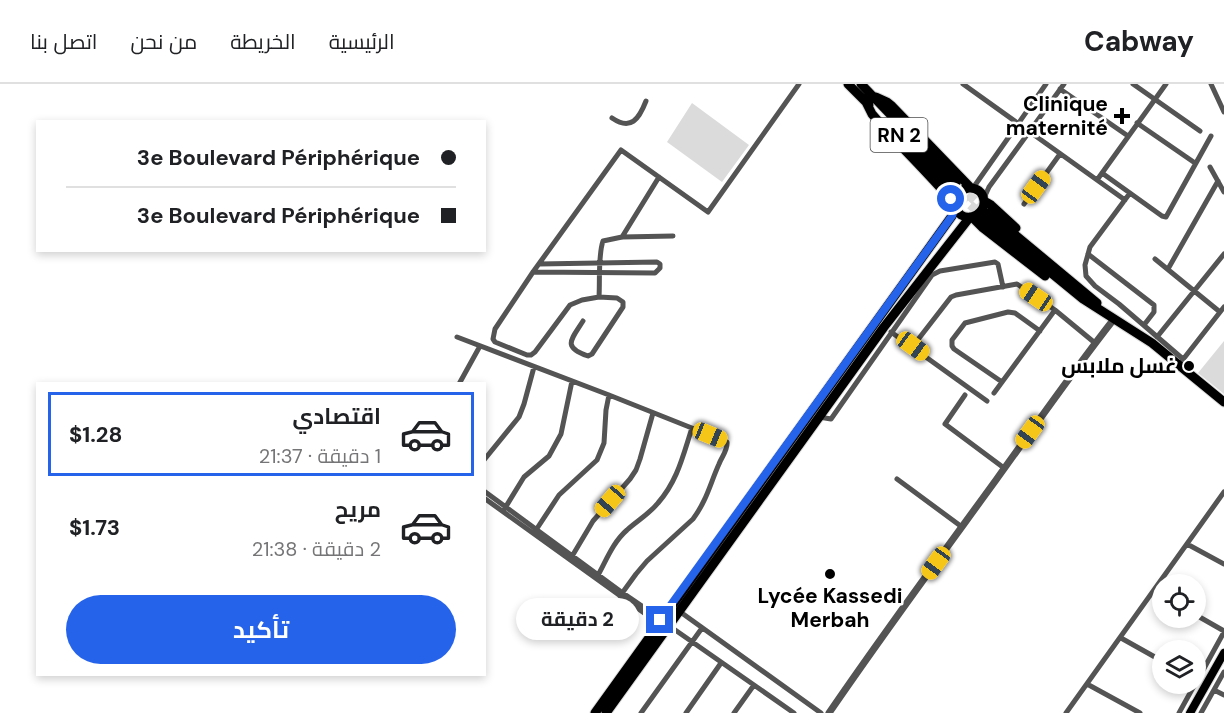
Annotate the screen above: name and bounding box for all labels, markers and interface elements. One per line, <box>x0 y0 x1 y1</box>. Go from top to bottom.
text: Cabway <box>1084 23 1194 60</box>
text: اتصل بنا <box>30 28 97 56</box>
text: من نحن <box>130 28 197 56</box>
text: الخريطة <box>230 28 296 56</box>
text: الرئيسية <box>329 28 395 56</box>
place label: Clinique maternité <box>1006 90 1108 142</box>
marker: Clinique maternité <box>1113 107 1131 125</box>
road number: RN 2 <box>870 118 928 152</box>
text: 3e Boulevard Périphérique <box>137 143 420 172</box>
car <box>1018 167 1054 207</box>
route start <box>937 185 964 212</box>
text: 3e Boulevard Périphérique <box>137 201 420 230</box>
car <box>1016 279 1056 315</box>
car <box>893 328 933 364</box>
place label: غسل ملابس <box>1061 352 1177 380</box>
marker: غسل ملابس <box>1182 359 1196 373</box>
text: اقتصادي <box>292 402 381 431</box>
icon: car <box>399 407 453 461</box>
car <box>1012 412 1048 452</box>
text: $1.28 <box>69 420 122 449</box>
car <box>690 420 730 450</box>
text: 1 دقيقة · 21:37 <box>259 443 381 469</box>
car <box>591 482 629 520</box>
text: مريح <box>335 495 381 524</box>
icon: car <box>399 500 453 554</box>
text: $1.73 <box>69 513 120 542</box>
text: 2 دقيقة · 21:38 <box>252 536 381 562</box>
car <box>918 543 954 583</box>
marker: Lycée Kassedi Merbah <box>823 567 837 581</box>
map controls <box>1152 574 1206 694</box>
button: locate <box>1152 574 1206 628</box>
place label: Lycée Kassedi Merbah <box>758 582 902 634</box>
button: تأكيد <box>66 595 456 664</box>
callout: 2 دقيقة <box>516 599 639 641</box>
text: 2 دقيقة <box>541 606 614 632</box>
route end <box>646 606 673 633</box>
button: layers <box>1152 640 1206 694</box>

